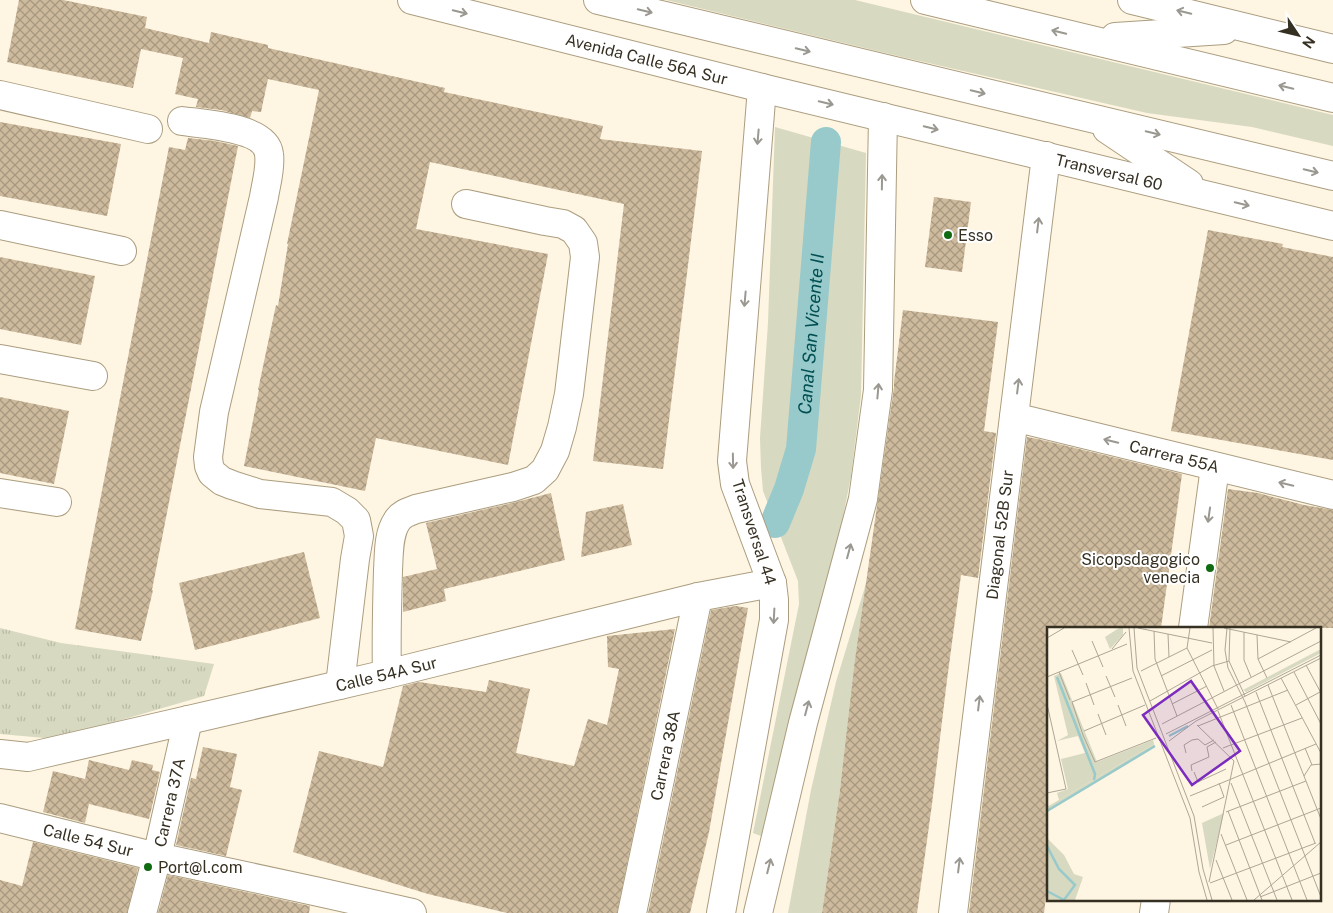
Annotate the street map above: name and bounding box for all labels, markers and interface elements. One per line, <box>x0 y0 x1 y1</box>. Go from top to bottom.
one-way arrow <box>637 7 653 17</box>
one-way arrow <box>1176 7 1192 16</box>
one-way arrow <box>451 8 467 17</box>
north arrow <box>1273 10 1323 60</box>
one-way arrow <box>1052 27 1068 36</box>
street label: Avenida Calle 56A Sur <box>564 29 730 89</box>
text: N <box>1299 33 1318 52</box>
one-way arrow <box>794 46 810 55</box>
one-way arrow <box>1278 81 1294 91</box>
one-way arrow <box>969 88 985 97</box>
one-way arrow <box>818 99 834 108</box>
one-way arrow <box>922 124 938 133</box>
one-way arrow <box>754 128 763 144</box>
one-way arrow <box>1144 129 1160 138</box>
street label: Transversal 60 <box>1054 150 1165 194</box>
one-way arrow <box>1302 167 1318 176</box>
one-way arrow <box>877 175 887 191</box>
one-way arrow <box>1233 199 1249 209</box>
one-way arrow <box>1033 217 1043 233</box>
place label: Esso <box>958 226 993 245</box>
marker: Esso <box>942 229 954 241</box>
water label: Canal San Vicente II <box>793 253 827 415</box>
one-way arrow <box>741 290 750 306</box>
one-way arrow <box>1013 378 1023 394</box>
one-way arrow <box>873 383 882 399</box>
one-way arrow <box>1103 436 1119 445</box>
street label: Carrera 55A <box>1127 436 1221 476</box>
one-way arrow <box>729 452 738 468</box>
street label: Diagonal 52B Sur <box>982 469 1017 601</box>
street label: Transversal 44 <box>728 477 780 587</box>
one-way arrow <box>1278 479 1294 488</box>
one-way arrow <box>1203 507 1213 523</box>
one-way arrow <box>845 543 854 559</box>
place label: Sicopsdagogico venecia <box>1081 550 1200 587</box>
marker: Sicopsdagogico venecia <box>1204 562 1216 574</box>
one-way arrow <box>769 608 778 624</box>
inset map <box>1047 627 1320 900</box>
street label: Calle 54A Sur <box>334 652 439 695</box>
one-way arrow <box>974 696 984 712</box>
one-way arrow <box>803 700 812 716</box>
street label: Carrera 38A <box>646 709 684 802</box>
street label: Carrera 37A <box>150 756 189 849</box>
street label: Calle 54 Sur <box>41 820 135 860</box>
one-way arrow <box>954 857 964 873</box>
place label: Port@l.com <box>158 858 242 877</box>
one-way arrow <box>765 858 774 874</box>
marker: Port@l.com <box>142 861 154 873</box>

